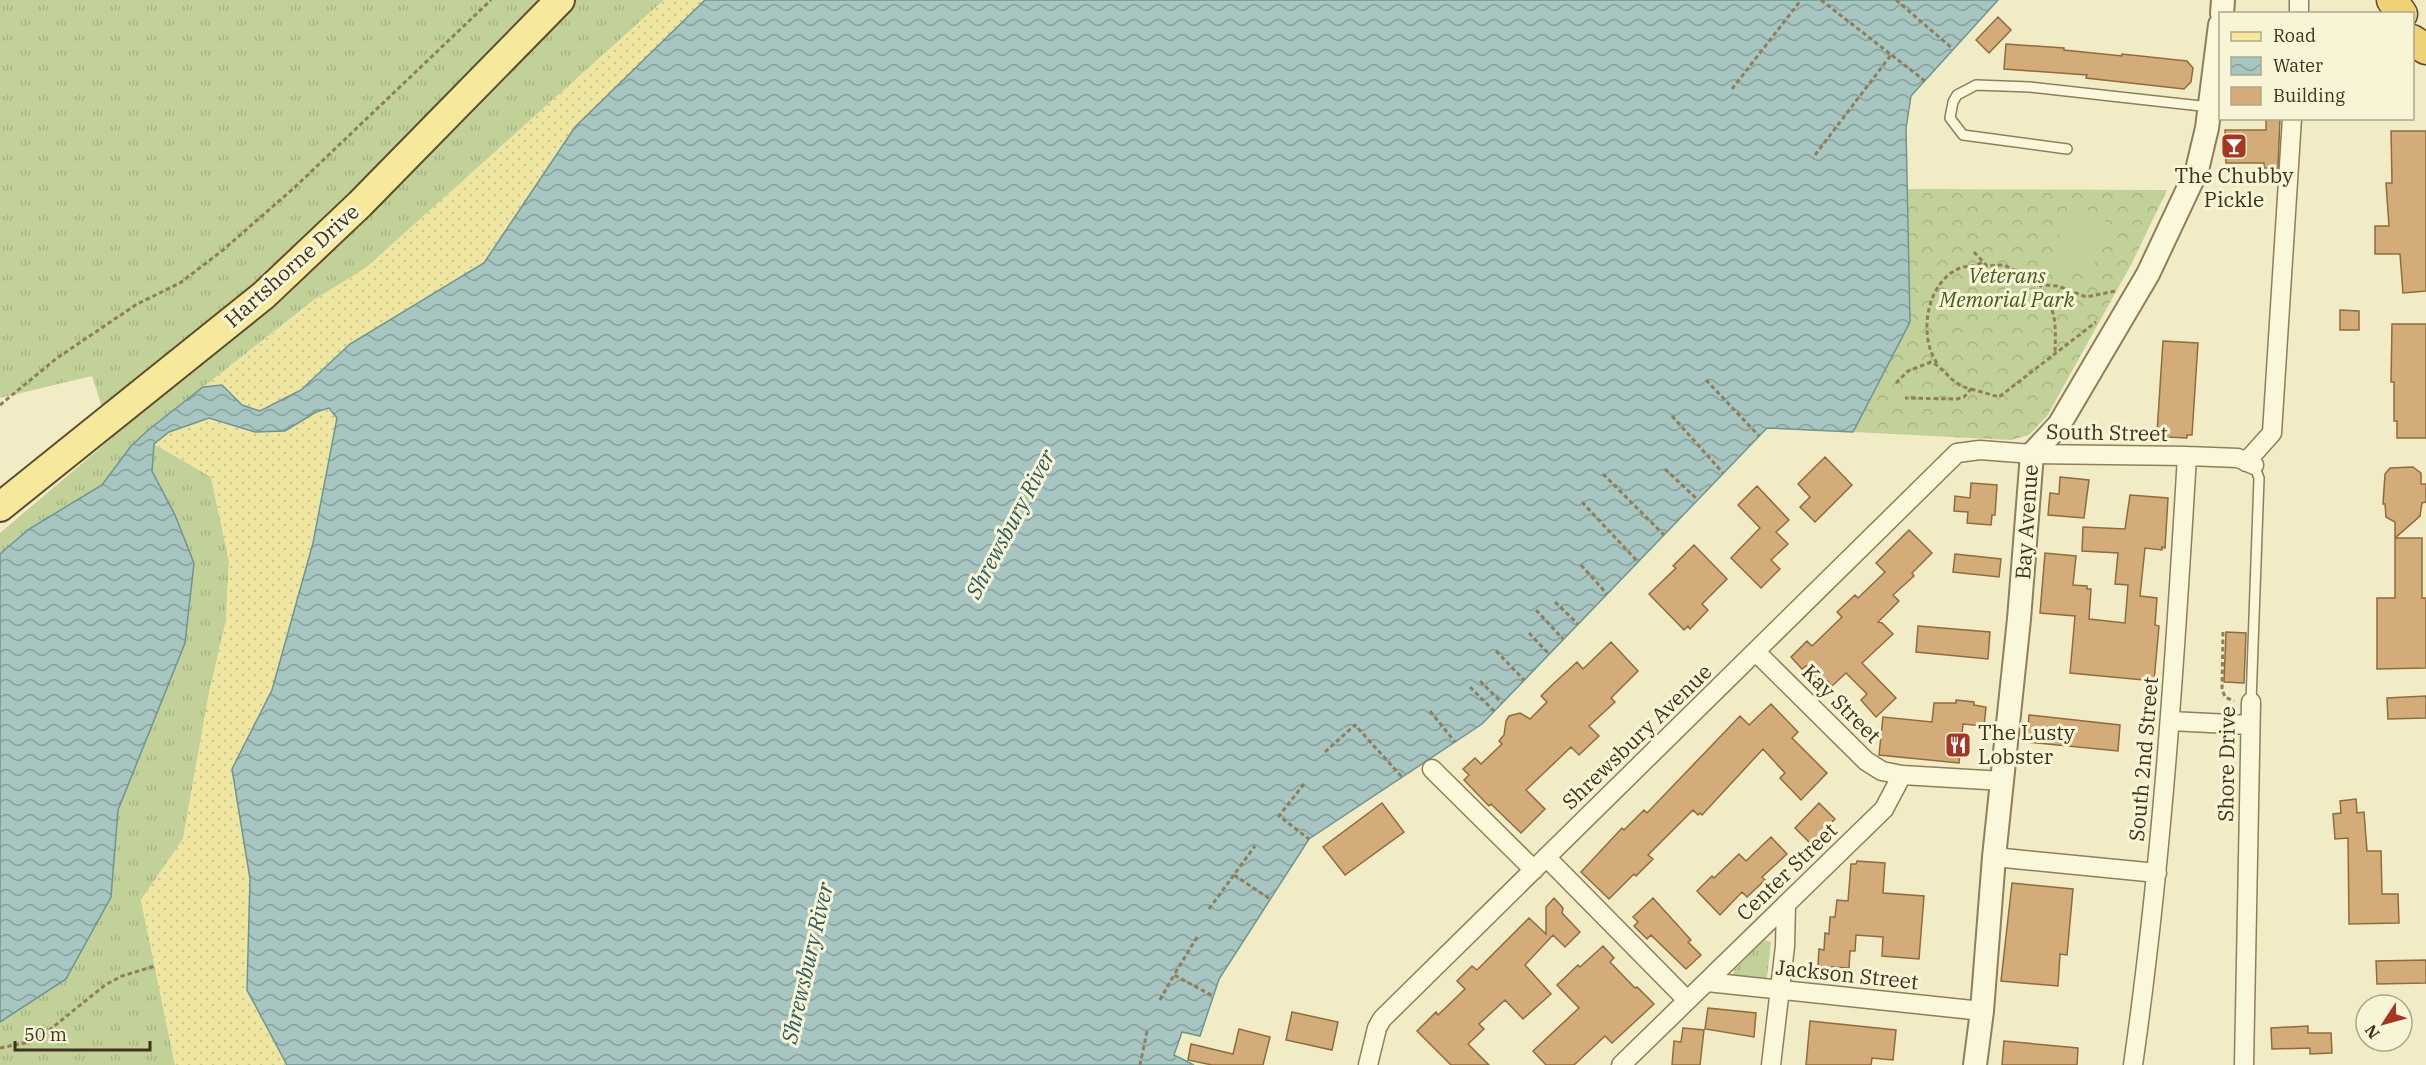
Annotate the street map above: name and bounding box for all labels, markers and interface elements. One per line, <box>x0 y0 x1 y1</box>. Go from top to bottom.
legend <box>2219 12 2414 120</box>
text: Road <box>2273 24 2316 47</box>
text: Water <box>2273 54 2323 77</box>
text: Building <box>2273 84 2345 107</box>
bar icon: The Chubby Pickle <box>2219 131 2249 161</box>
place label: The Chubby Pickle <box>2175 161 2294 213</box>
street label: Hartshorne Drive <box>218 197 365 333</box>
park label: Veterans Memorial Park <box>1938 261 2076 313</box>
street label: South Street <box>2046 417 2168 447</box>
water label: Shrewsbury River <box>958 443 1062 604</box>
street label: Bay Avenue <box>2008 463 2044 580</box>
street label: Shrewsbury Avenue <box>1555 657 1717 815</box>
street label: Kay Street <box>1796 658 1887 749</box>
street label: South 2nd Street <box>2122 675 2164 842</box>
street label: Shore Drive <box>2211 706 2241 822</box>
place label: The Lusty Lobster <box>1978 718 2076 770</box>
restaurant icon: The Lusty Lobster <box>1943 730 1973 760</box>
street label: Center Street <box>1730 816 1843 926</box>
water label: Shrewsbury River <box>774 878 839 1047</box>
street label: Jackson Street <box>1774 953 1920 995</box>
north arrow <box>2354 993 2414 1053</box>
scale bar <box>15 1014 150 1052</box>
text: N <box>2360 1021 2384 1043</box>
text: 50 m <box>24 1023 67 1046</box>

